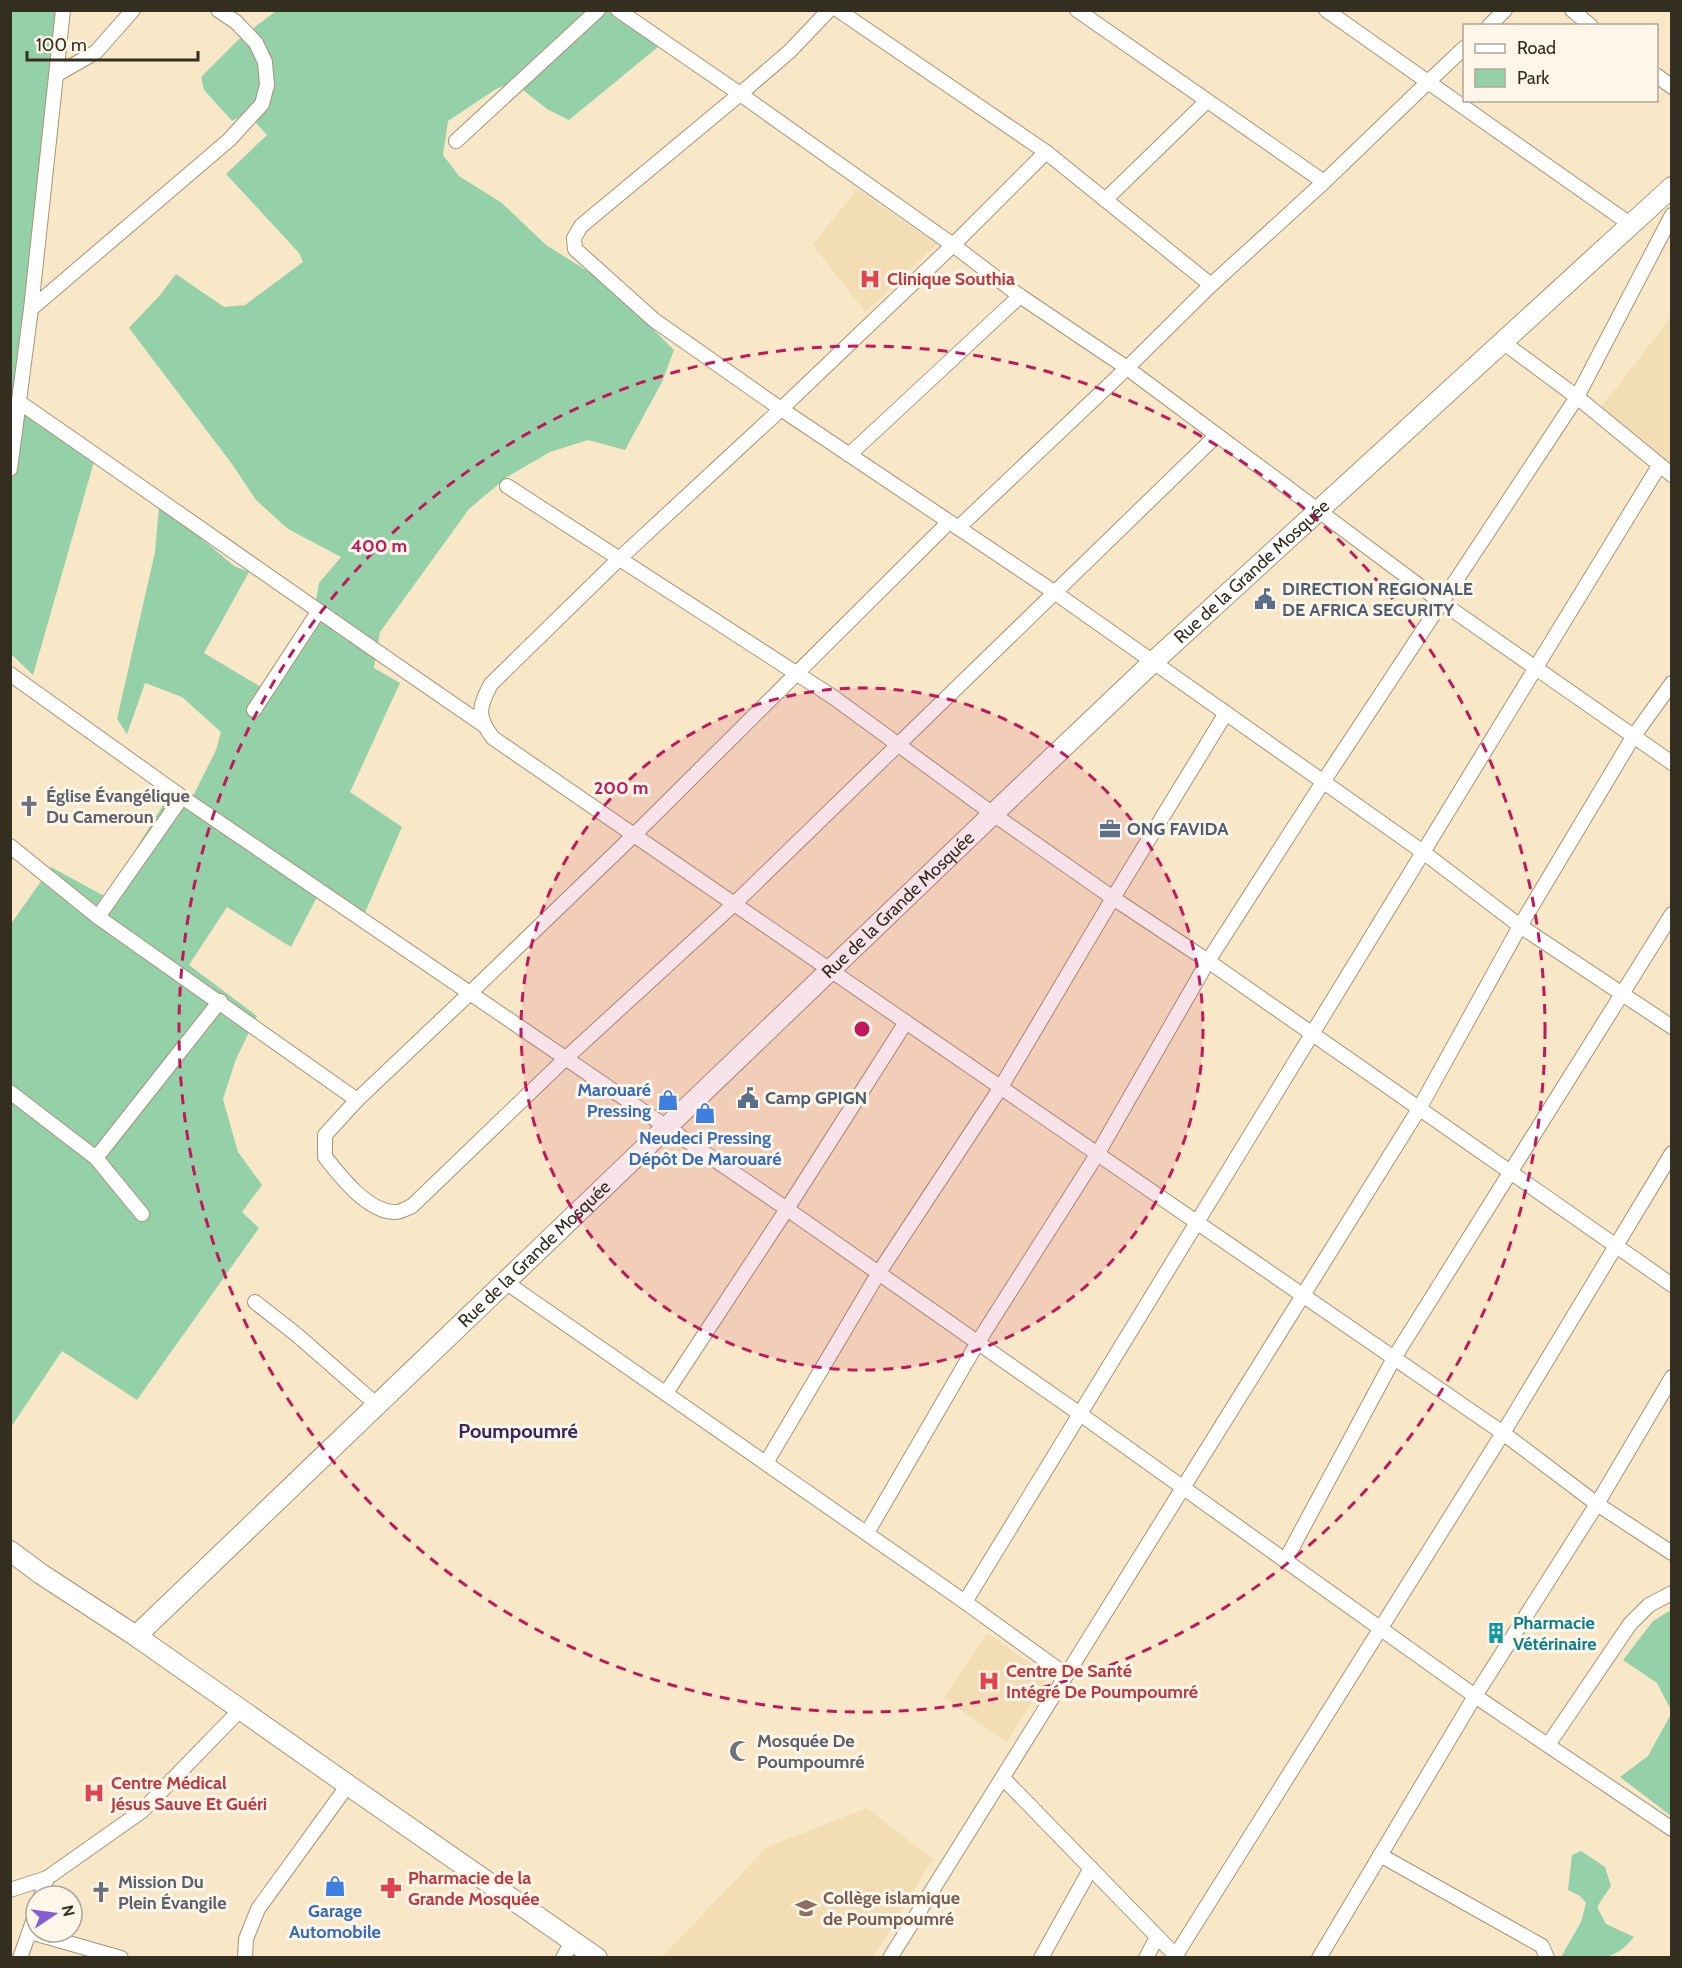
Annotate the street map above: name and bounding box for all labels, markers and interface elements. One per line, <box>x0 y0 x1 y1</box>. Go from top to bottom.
scale bar <box>27 24 198 62</box>
legend <box>1463 24 1658 102</box>
text: 100 m <box>36 34 87 56</box>
text: Road <box>1517 37 1556 59</box>
text: Park <box>1517 67 1550 89</box>
hospital icon: Clinique Southia <box>858 267 882 291</box>
place label: Clinique Southia <box>887 268 1015 290</box>
street label: Rue de la Grande Mosquée <box>1169 495 1334 648</box>
text: 400 m <box>351 535 407 557</box>
place label: DIRECTION REGIONALE DE AFRICA SECURITY <box>1282 578 1473 621</box>
public building icon: DIRECTION REGIONALE DE AFRICA SECURITY <box>1253 587 1277 611</box>
text: 200 m <box>594 777 648 799</box>
place label: Église Évangélique Du Cameroun <box>46 785 190 828</box>
church icon: Église Évangélique Du Cameroun <box>17 794 41 818</box>
office icon: ONG FAVIDA <box>1098 817 1122 841</box>
place label: ONG FAVIDA <box>1127 818 1229 840</box>
street label: Rue de la Grande Mosquée <box>817 827 979 983</box>
centre of rings <box>852 1019 872 1039</box>
place label: Marouaré Pressing <box>577 1079 651 1122</box>
public building icon: Camp GPIGN <box>736 1086 760 1110</box>
place label: Camp GPIGN <box>765 1087 867 1109</box>
shop icon: Marouaré Pressing <box>656 1088 680 1112</box>
shop icon: Neudeci Pressing Dépôt De Marouaré <box>693 1101 717 1125</box>
place label: Neudeci Pressing Dépôt De Marouaré <box>629 1127 781 1170</box>
street label: Rue de la Grande Mosquée <box>454 1176 615 1332</box>
district label: Poumpoumré <box>458 1419 578 1443</box>
place label: Pharmacie Vétérinaire <box>1513 1612 1597 1655</box>
building icon: Pharmacie Vétérinaire <box>1484 1621 1508 1645</box>
place label: Centre De Santé Intégré De Poumpoumré <box>1006 1660 1198 1703</box>
hospital icon: Centre De Santé Intégré De Poumpoumré <box>977 1669 1001 1693</box>
place label: Mosquée De Poumpoumré <box>757 1730 865 1773</box>
mosque icon: Mosquée De Poumpoumré <box>728 1739 752 1763</box>
place label: Centre Médical Jésus Sauve Et Guéri <box>110 1772 267 1815</box>
hospital icon: Centre Médical Jésus Sauve Et Guéri <box>82 1781 106 1805</box>
place label: Pharmacie de la Grande Mosquée <box>408 1867 540 1910</box>
place label: Mission Du Plein Évangile <box>118 1871 227 1914</box>
shop icon: Garage Automobile <box>323 1874 347 1898</box>
pharmacy icon: Pharmacie de la Grande Mosquée <box>379 1876 403 1900</box>
church icon: Mission Du Plein Évangile <box>89 1880 113 1904</box>
north arrow <box>24 1884 84 1944</box>
place label: Collège islamique de Poumpoumré <box>823 1887 960 1930</box>
school or university icon: Collège islamique de Poumpoumré <box>794 1896 818 1920</box>
place label: Garage Automobile <box>289 1900 381 1943</box>
text: N <box>58 1903 79 1918</box>

